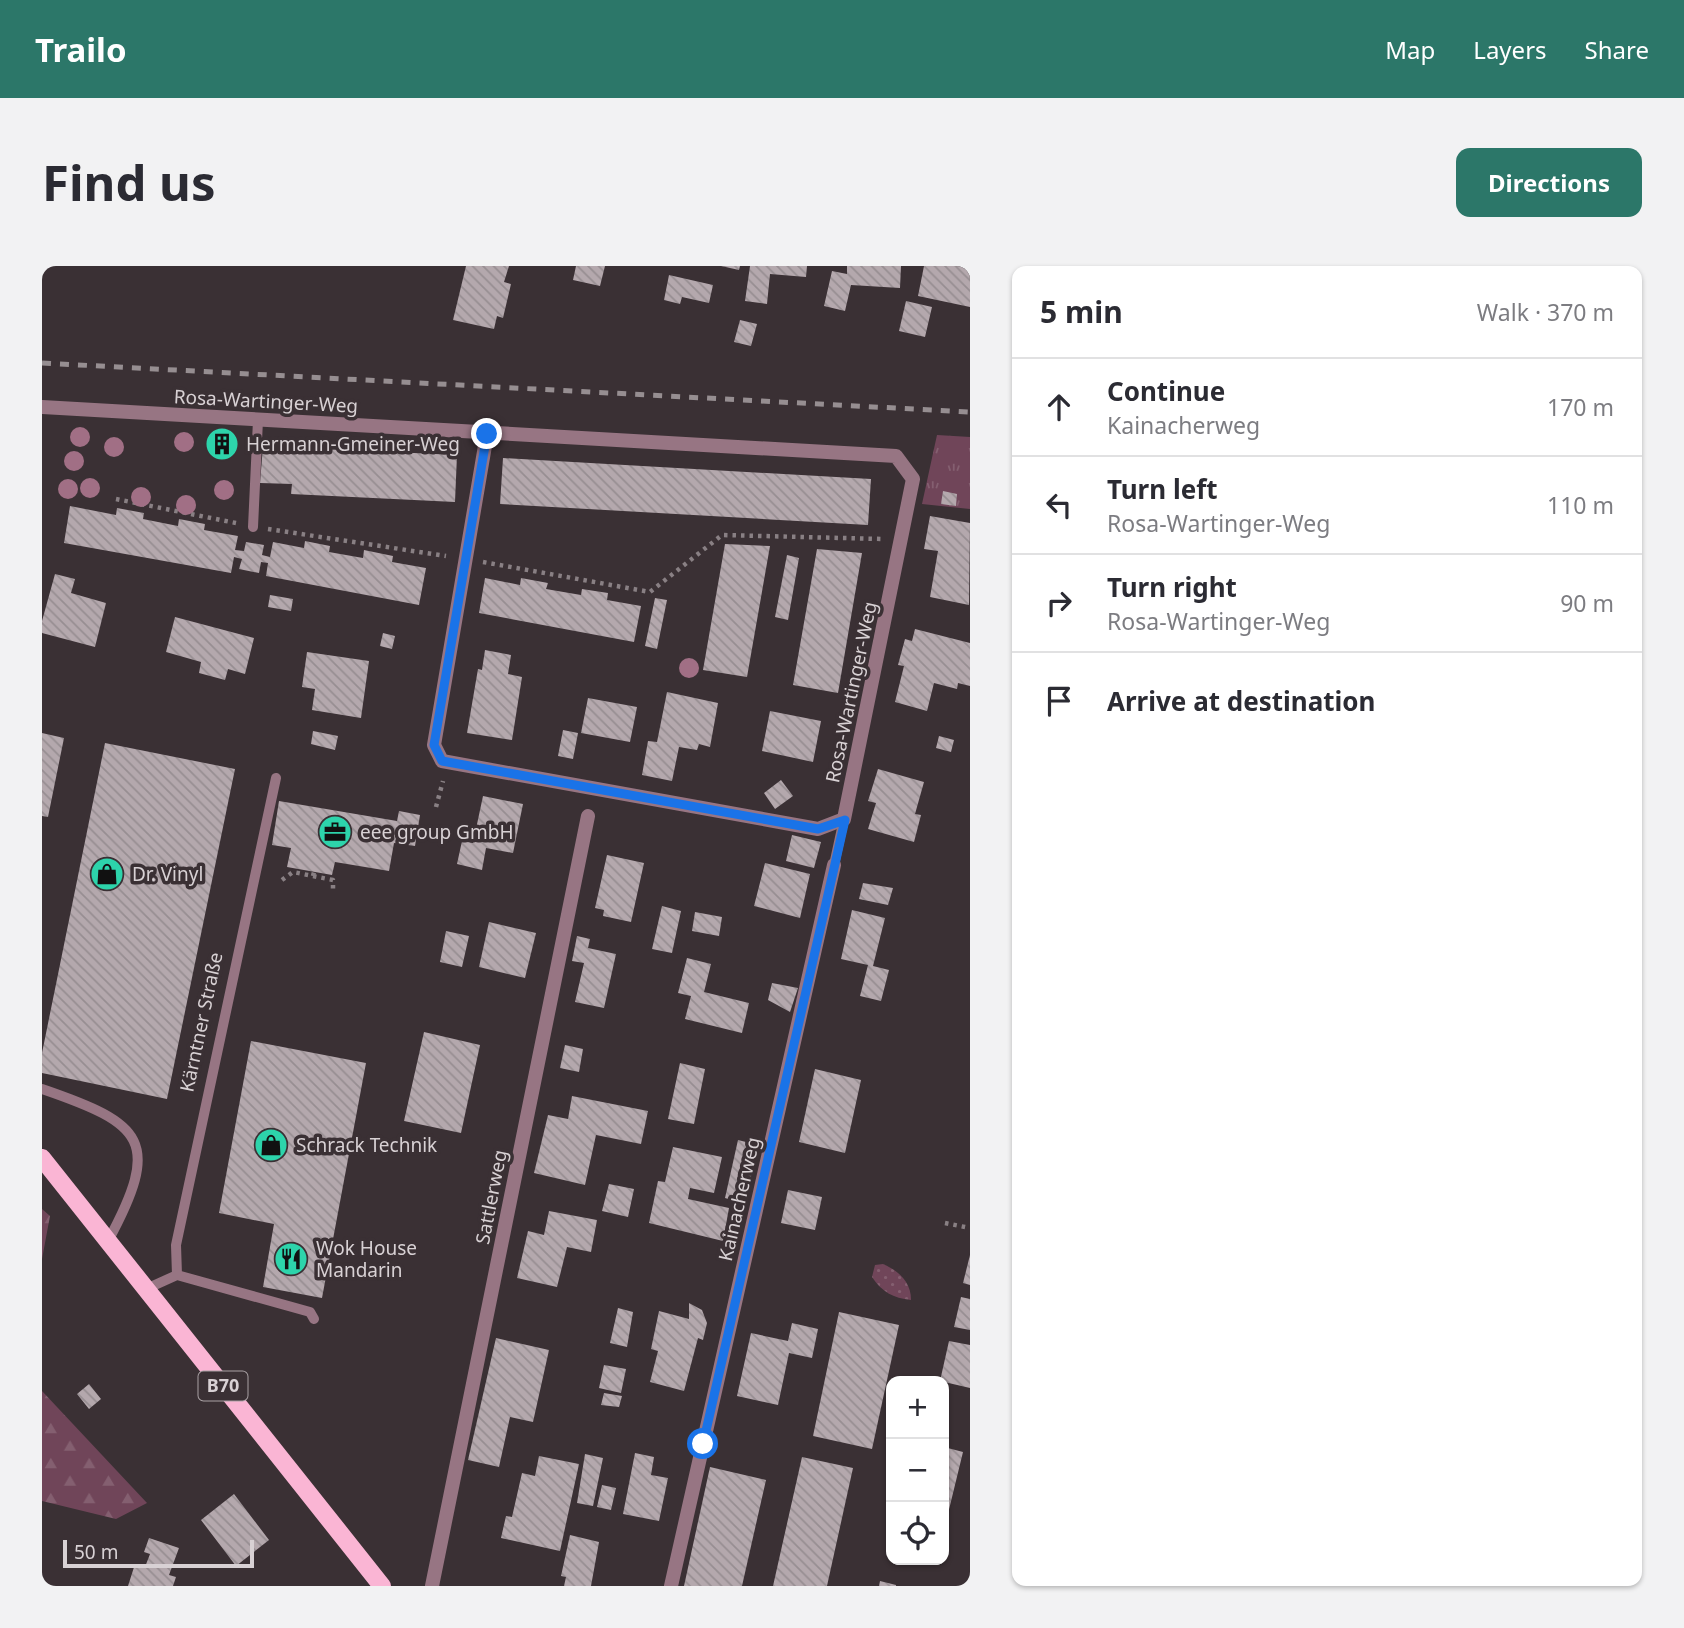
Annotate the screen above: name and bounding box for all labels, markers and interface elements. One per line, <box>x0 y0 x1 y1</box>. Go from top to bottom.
text: Trailo <box>35 27 127 72</box>
text: Map <box>1385 33 1435 66</box>
text: Layers <box>1473 33 1547 66</box>
text: Share <box>1585 33 1649 66</box>
button: Directions <box>1456 148 1642 217</box>
text: Find us <box>42 149 216 215</box>
text: 5 min <box>1040 291 1123 332</box>
text: Walk · 370 m <box>1477 296 1614 328</box>
text: Continue <box>1107 373 1225 409</box>
street label: Rosa-Wartinger-Weg <box>173 383 359 419</box>
icon: ahead <box>1040 388 1078 426</box>
text: 170 m <box>1547 391 1614 423</box>
text: Kainacherweg <box>1107 409 1260 441</box>
route end <box>471 418 502 449</box>
building icon: Hermann-Gmeiner-Weg <box>203 425 241 463</box>
place label: Hermann-Gmeiner-Weg <box>246 431 460 457</box>
text: Turn left <box>1107 471 1218 507</box>
icon: left <box>1040 486 1078 524</box>
text: 110 m <box>1547 489 1614 521</box>
text: Rosa-Wartinger-Weg <box>1107 507 1330 539</box>
text: Turn right <box>1107 569 1237 605</box>
icon: right <box>1040 584 1078 622</box>
text: 90 m <box>1560 587 1614 619</box>
street label: Rosa-Wartinger-Weg <box>819 599 883 785</box>
text: Rosa-Wartinger-Weg <box>1107 605 1330 637</box>
icon: arrive <box>1040 682 1078 720</box>
text: Arrive at destination <box>1107 683 1376 719</box>
office icon: eee group GmbH <box>316 813 354 851</box>
place label: eee group GmbH <box>360 819 513 845</box>
shop icon: Dr. Vinyl <box>88 855 126 893</box>
place label: Dr. Vinyl <box>132 861 203 887</box>
street label: Kärntner Straße <box>173 950 229 1094</box>
shop icon: Schrack Technik <box>252 1126 290 1164</box>
place label: Schrack Technik <box>296 1132 437 1158</box>
street label: Kainacherweg <box>712 1134 766 1264</box>
street label: Sattlerweg <box>469 1148 513 1246</box>
place label: Wok House Mandarin <box>316 1235 417 1283</box>
restaurant icon: Wok House Mandarin <box>272 1240 310 1278</box>
road number: B70 <box>198 1372 248 1400</box>
map controls <box>886 1376 949 1565</box>
button: + <box>886 1376 949 1439</box>
route start <box>687 1428 718 1459</box>
button: − <box>886 1439 949 1502</box>
button: locate <box>886 1502 949 1565</box>
scale bar <box>63 1537 254 1569</box>
text: 50 m <box>74 1539 118 1565</box>

